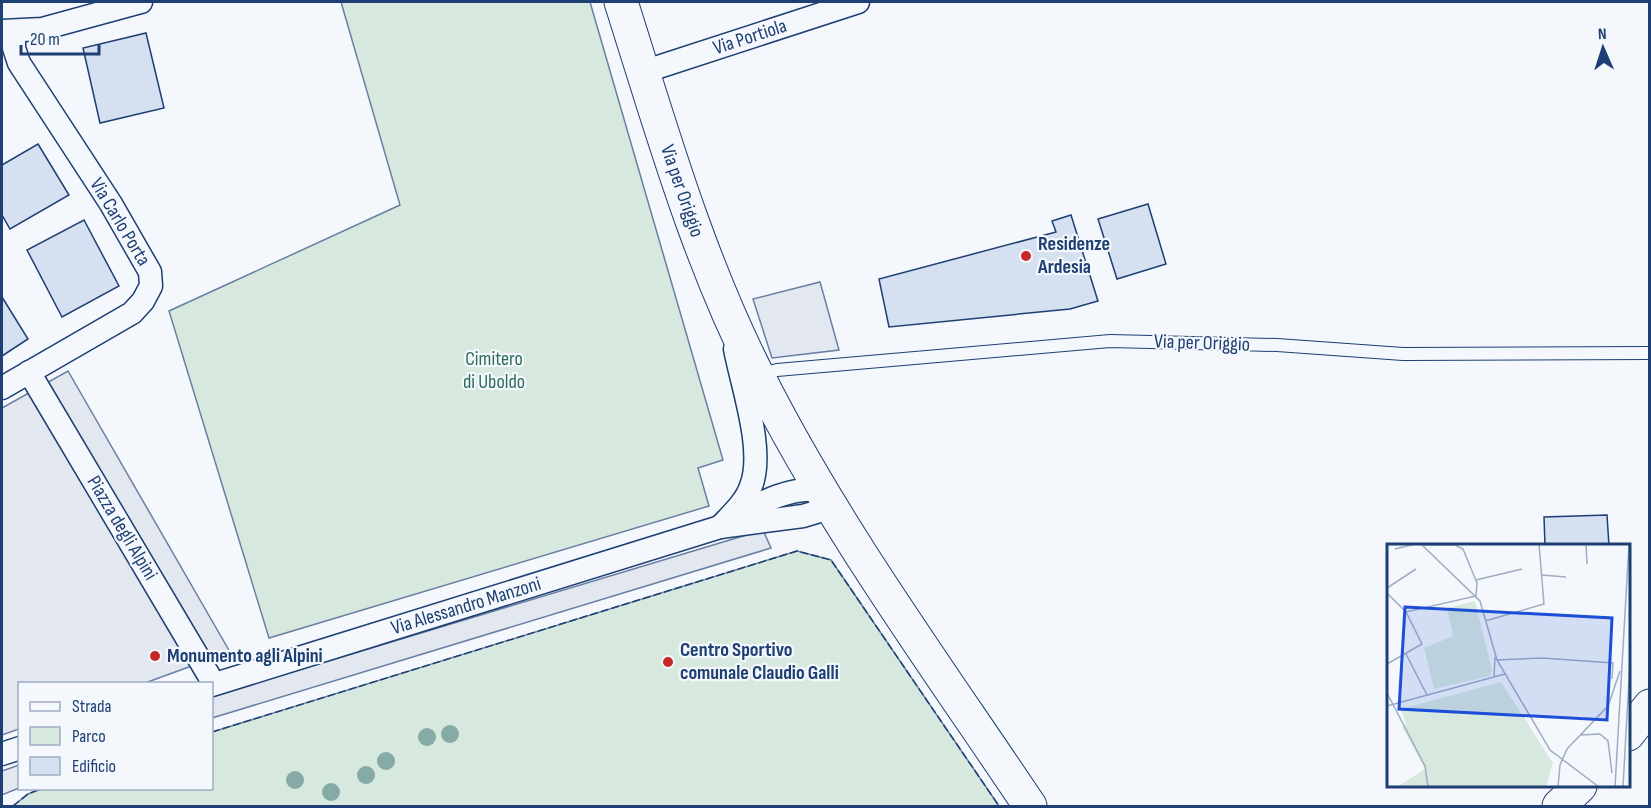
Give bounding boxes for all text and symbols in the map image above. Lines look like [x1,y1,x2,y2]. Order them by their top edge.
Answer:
street label: Via Portiola [710,14,790,60]
scale bar [21,18,99,56]
north arrow [1573,18,1633,78]
text: N [1598,25,1607,44]
text: 20 m [30,29,60,50]
street label: Via per Origgio [655,142,709,240]
street label: Via Carlo Porta [84,174,156,270]
place label: Residenze Ardesia [1037,232,1110,279]
marker: Residenze Ardesia [1019,249,1033,263]
street label: Via per Origgio [1154,329,1250,357]
park label: Cimitero di Uboldo [463,347,525,394]
street label: Piazza degli Alpini [81,472,163,584]
inset map [1387,544,1630,787]
street label: Via Alessandro Manzoni [388,572,544,640]
place label: Centro Sportivo comunale Claudio Galli [680,638,839,685]
place label: Monumento agli Alpini [167,644,323,668]
marker: Monumento agli Alpini [148,649,162,663]
marker: Centro Sportivo comunale Claudio Galli [661,655,675,669]
legend [18,682,213,790]
text: Strada [72,696,112,717]
text: Parco [72,726,106,747]
text: Edificio [72,756,116,777]

